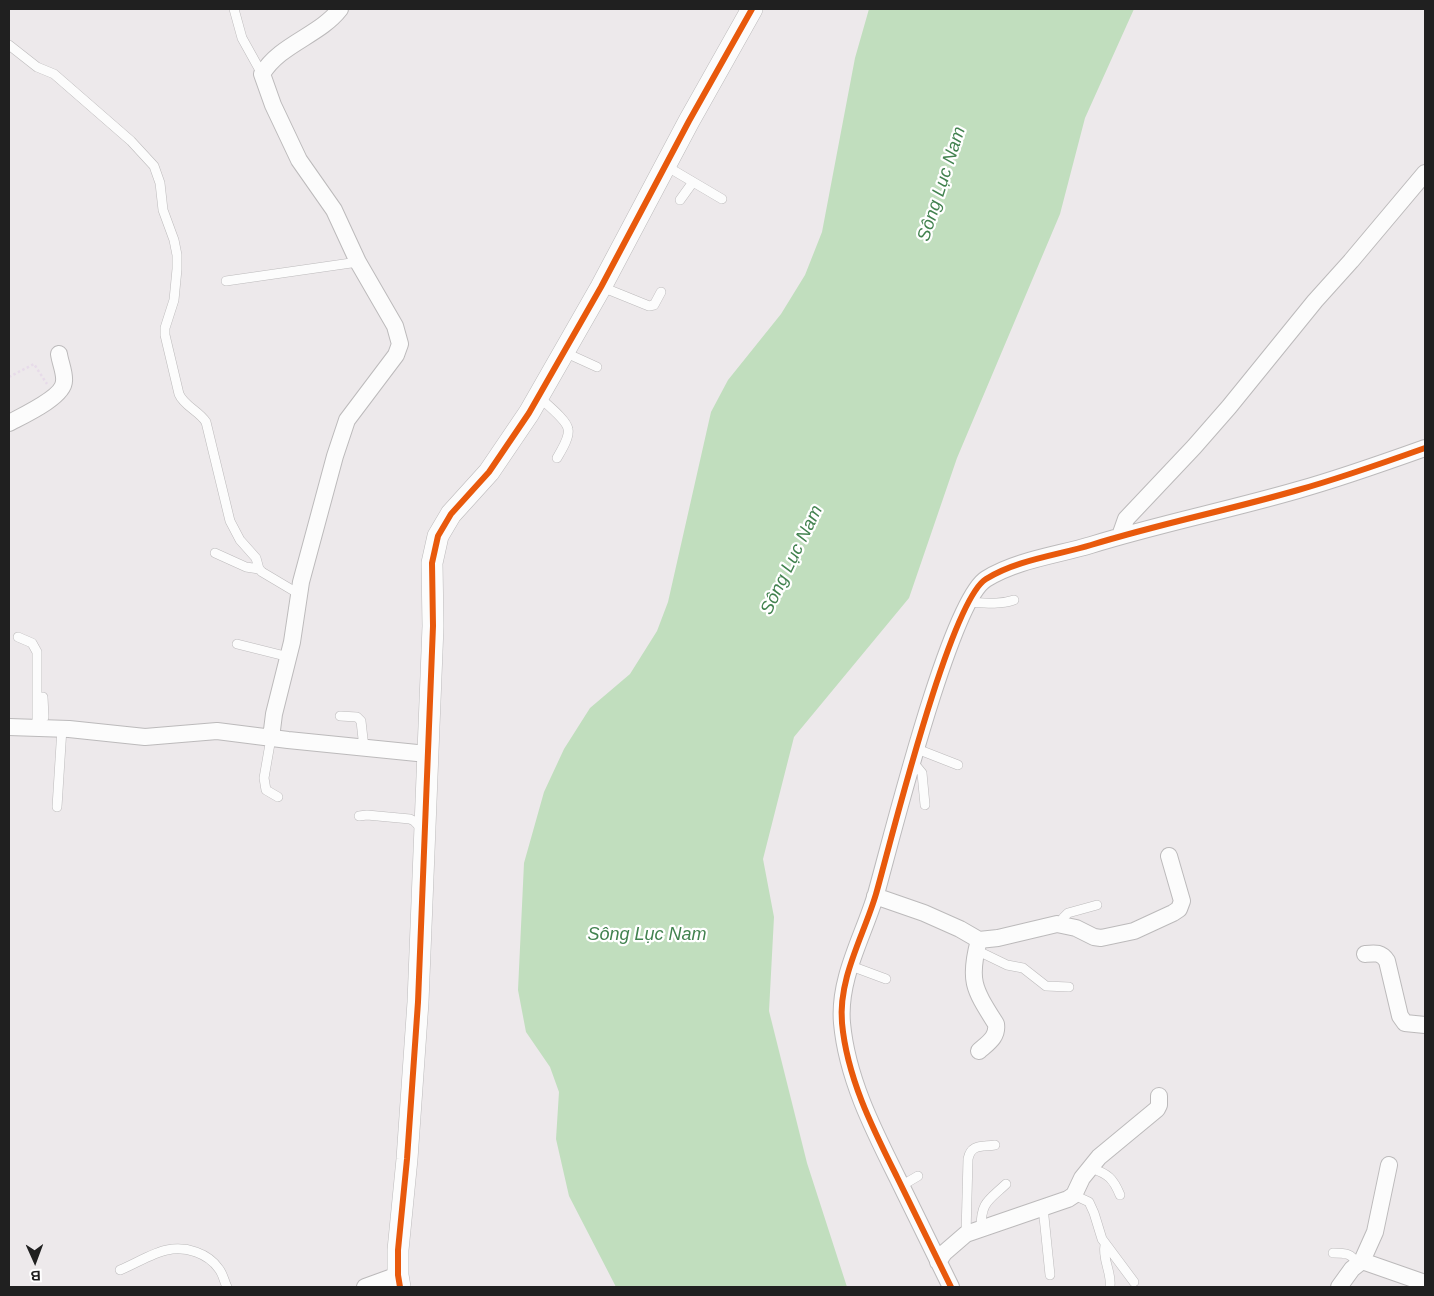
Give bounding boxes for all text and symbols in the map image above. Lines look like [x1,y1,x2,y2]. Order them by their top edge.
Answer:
water label: Sông Lục Nam [913,124,971,244]
water label: Sông Lục Nam [756,502,828,618]
water label: Sông Lục Nam [587,924,707,946]
north arrow [10,1236,60,1286]
text: B [30,1268,41,1284]

